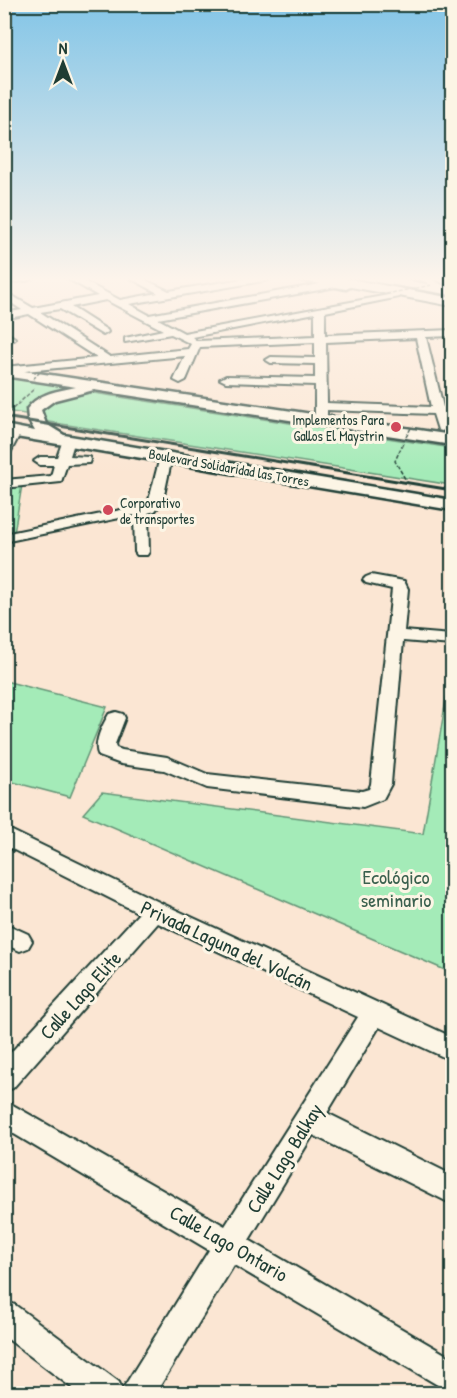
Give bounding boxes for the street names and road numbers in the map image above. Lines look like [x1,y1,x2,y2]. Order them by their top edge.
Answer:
street label: Boulevard Solidaridad las Torres [147,444,311,490]
street label: Privada Laguna del Volcán [137,893,317,997]
street label: Calle Lago Elite [33,945,127,1045]
street label: Calle Lago Balkay [240,1098,328,1218]
street label: Calle Lago Ontario [165,1198,293,1288]

